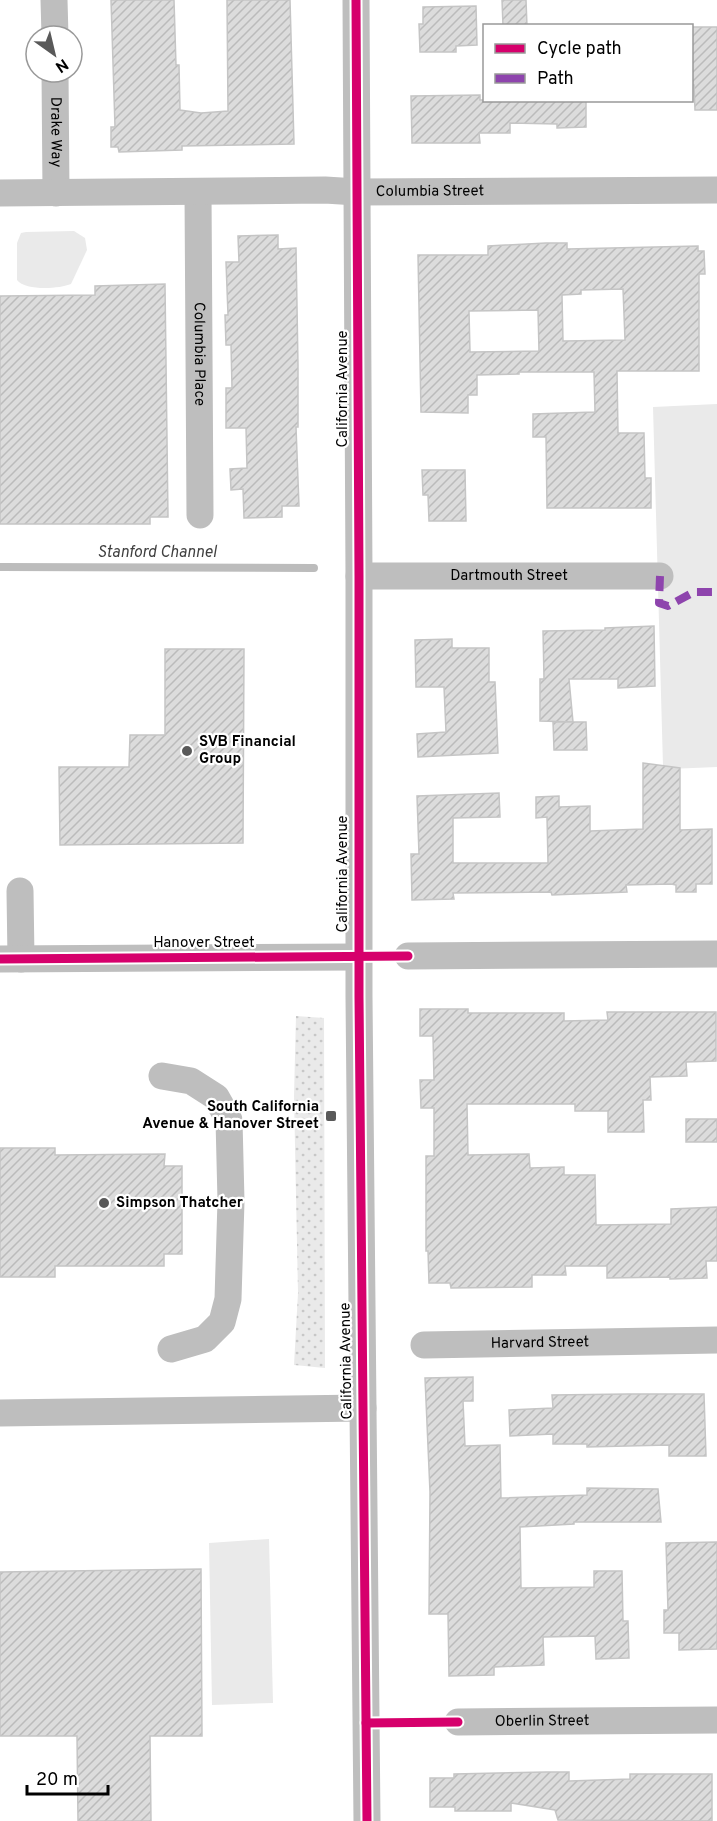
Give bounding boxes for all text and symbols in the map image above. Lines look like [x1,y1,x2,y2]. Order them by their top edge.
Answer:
north arrow [24,24,84,84]
legend [483,24,693,102]
text: Cycle path [537,38,622,61]
text: N [51,53,72,76]
text: Path [537,68,574,91]
street label: Drake Way [46,97,65,167]
street label: Columbia Street [376,182,484,201]
street label: Columbia Place [189,302,209,406]
street label: California Avenue [334,330,353,448]
water label: Stanford Channel [97,543,218,563]
street label: Dartmouth Street [450,567,568,586]
place label: SVB Financial Group [199,733,296,769]
marker: SVB Financial Group [180,744,194,758]
street label: California Avenue [334,815,353,933]
street label: Hanover Street [153,934,255,953]
place label: South California Avenue & Hanover Street [142,1098,319,1134]
marker: South California Avenue & Hanover Street [324,1109,338,1123]
place label: Simpson Thatcher [116,1194,244,1213]
marker: Simpson Thatcher [97,1196,111,1210]
street label: California Avenue [336,1302,358,1420]
street label: Harvard Street [491,1333,589,1353]
street label: Oberlin Street [495,1711,589,1731]
scale bar [27,1758,108,1796]
text: 20 m [36,1769,78,1792]

